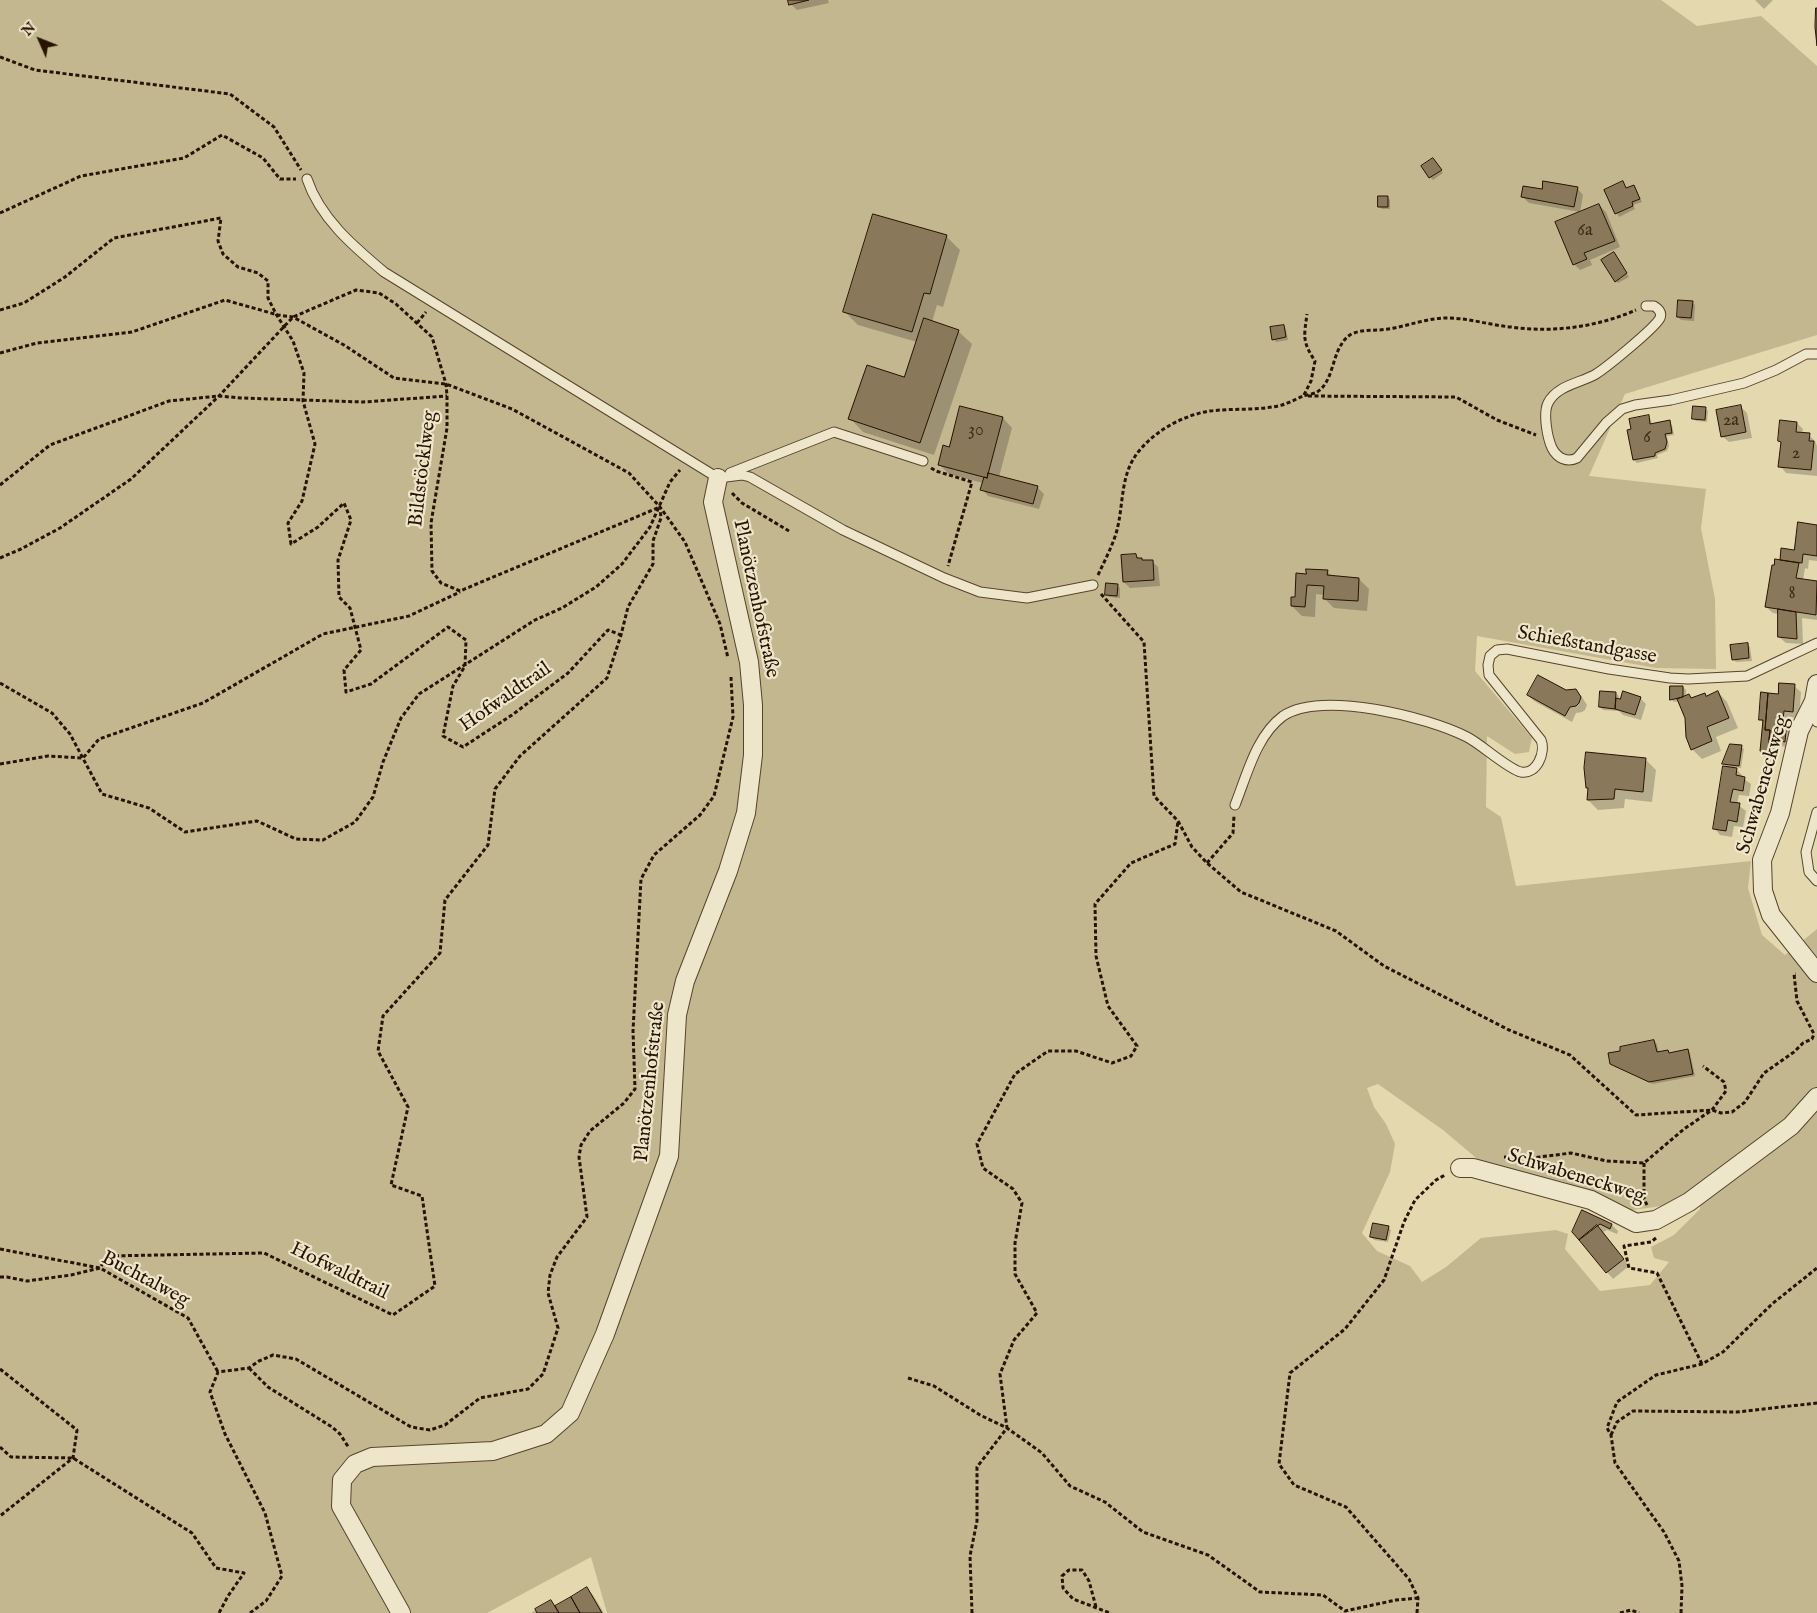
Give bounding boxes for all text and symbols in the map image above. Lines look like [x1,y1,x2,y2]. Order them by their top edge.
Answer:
north arrow [15,15,65,65]
text: N [19,19,40,40]
house number: 6a [1577,220,1593,242]
street label: Bildstöcklweg [405,410,443,528]
house number: 2a [1723,410,1739,432]
house number: 30 [968,420,984,442]
house number: 6 [1643,427,1651,449]
house number: 2 [1792,443,1800,465]
street label: Planötzenhofstraße [727,518,783,680]
house number: 8 [1788,583,1796,605]
street label: Schießstandgasse [1516,622,1658,670]
street label: Hofwaldtrail [456,658,556,738]
street label: Schwabeneckweg [1733,713,1795,857]
street label: Planötzenhofstraße [631,1001,671,1163]
street label: Schwabeneckweg [1504,1145,1648,1209]
street label: Hofwaldtrail [286,1238,392,1306]
street label: Buchtalweg [97,1247,193,1313]

